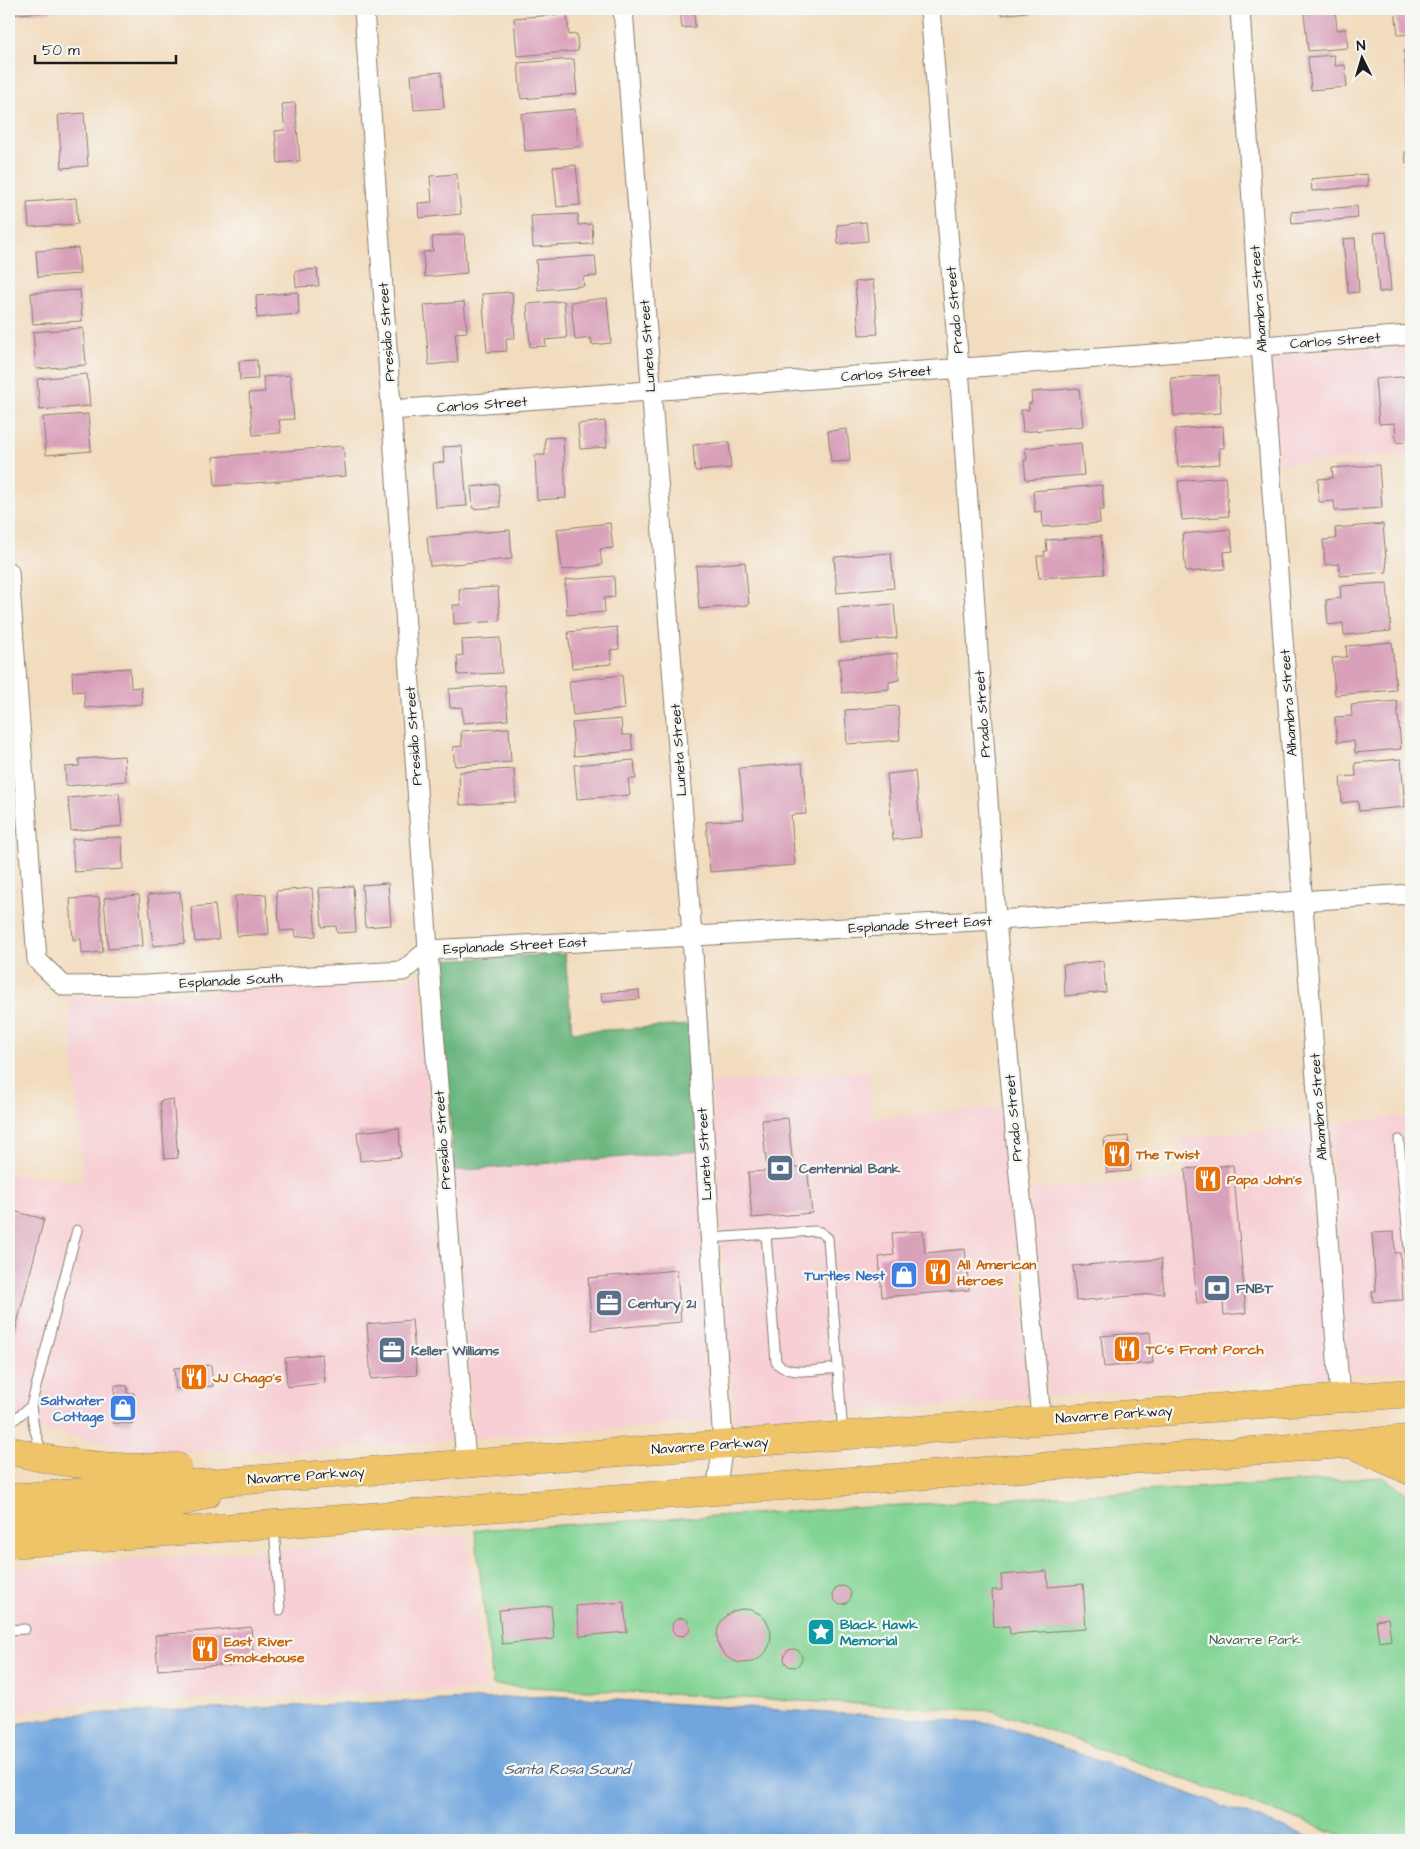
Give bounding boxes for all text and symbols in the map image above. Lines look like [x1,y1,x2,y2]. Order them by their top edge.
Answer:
scale bar [35,32,176,64]
north arrow [1338,32,1388,82]
text: N [1356,36,1366,56]
text: 50 m [42,40,80,61]
street label: Alhambra Street [1245,244,1273,353]
street label: Prado Street [941,265,969,354]
street label: Presidio Street [374,281,400,382]
street label: Luneta Street [635,299,661,393]
street label: Carlos Street [1289,328,1381,354]
street label: Carlos Street [840,361,932,387]
street label: Carlos Street [436,392,528,418]
street label: Alhambra Street [1275,648,1303,757]
street label: Prado Street [970,669,996,758]
street label: Presidio Street [401,685,427,786]
street label: Luneta Street [666,703,692,797]
street label: Esplanade Street East [848,911,993,939]
street label: Esplanade Street East [443,932,588,960]
street label: Esplanade South [179,968,283,994]
street label: Alhambra Street [1305,1052,1333,1161]
street label: Prado Street [1000,1073,1028,1162]
street label: Presidio Street [430,1089,456,1190]
street label: Luneta Street [693,1107,717,1201]
restaurant icon: The Twist [1102,1139,1132,1169]
place label: The Twist [1135,1145,1200,1165]
bank icon: Centennial Bank [765,1153,795,1183]
place label: Centennial Bank [799,1159,901,1179]
restaurant icon: Papa John's [1193,1164,1223,1194]
place label: Papa John's [1227,1170,1302,1190]
place label: All American Heroes [957,1255,1036,1291]
restaurant icon: All American Heroes [923,1257,953,1287]
shop icon: Turtles Nest [889,1260,919,1290]
place label: Turtles Nest [803,1266,885,1286]
bank icon: FNBT [1202,1273,1232,1303]
place label: FNBT [1236,1279,1273,1299]
office icon: Century 21 [594,1288,624,1318]
place label: Century 21 [628,1294,696,1314]
restaurant icon: TC's Front Porch [1112,1334,1142,1364]
office icon: Keller Williams [377,1335,407,1365]
place label: TC's Front Porch [1145,1340,1264,1360]
place label: Keller Williams [411,1341,499,1361]
restaurant icon: JJ Chago's [179,1362,209,1392]
place label: JJ Chago's [212,1368,282,1389]
place label: Saltwater Cottage [40,1391,104,1428]
shop icon: Saltwater Cottage [108,1393,138,1423]
street label: Navarre Parkway [1055,1401,1174,1429]
street label: Navarre Parkway [651,1432,770,1460]
street label: Navarre Parkway [247,1462,366,1490]
place label: Black Hawk Memorial [840,1615,918,1651]
place icon: Black Hawk Memorial [806,1617,836,1647]
park label: Navarre Park [1209,1630,1301,1650]
place label: East River Smokehouse [223,1632,305,1668]
restaurant icon: East River Smokehouse [190,1634,220,1664]
water label: Santa Rosa Sound [504,1759,633,1780]

